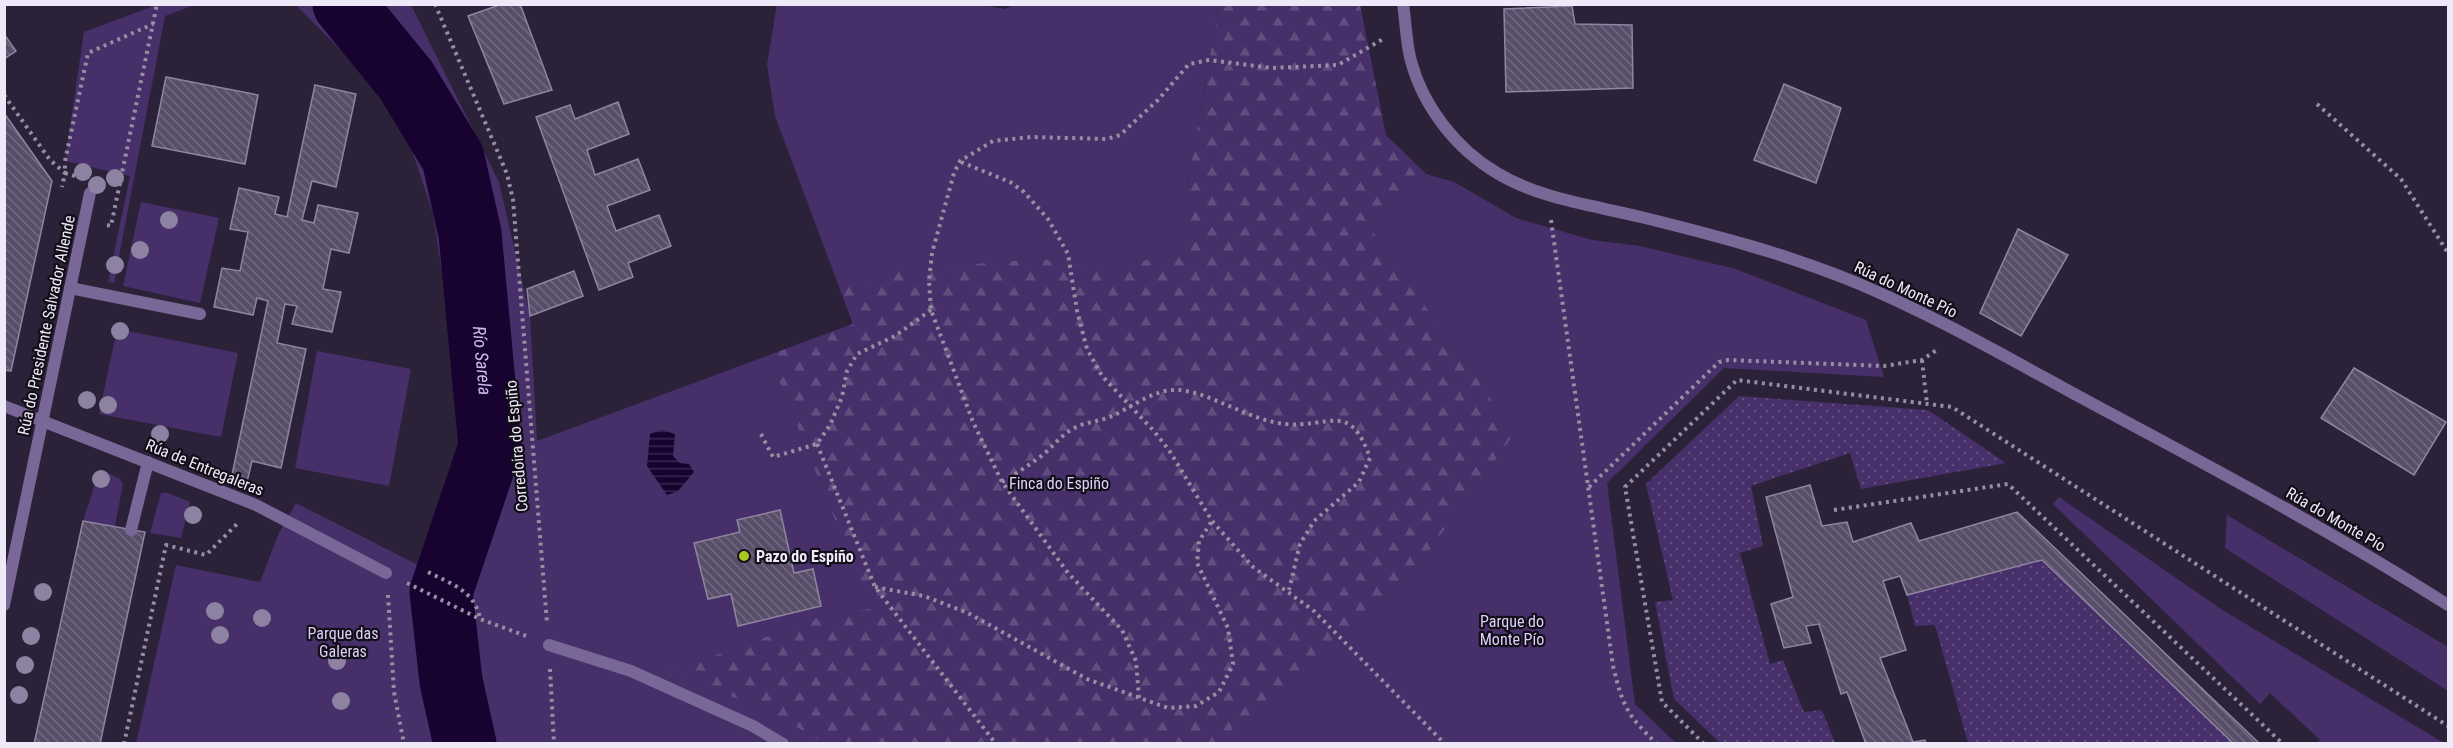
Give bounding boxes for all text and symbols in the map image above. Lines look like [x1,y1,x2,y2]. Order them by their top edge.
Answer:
street label: Rúa do Presidente Salvador Allende [14,213,79,437]
street label: Rúa do Monte Pío [1851,257,1960,322]
water label: Río Sarela [469,325,496,396]
street label: Corredoira do Espiño [501,379,532,513]
street label: Rúa de Entregaleras [143,435,267,500]
park label: Finca do Espiño [1009,474,1109,493]
street label: Rúa do Monte Pío [2283,483,2389,556]
place label: Pazo do Espiño [756,547,854,566]
marker: Pazo do Espiño [737,549,751,563]
park label: Parque do Monte Pío [1480,612,1544,649]
park label: Parque das Galeras [308,624,378,661]

